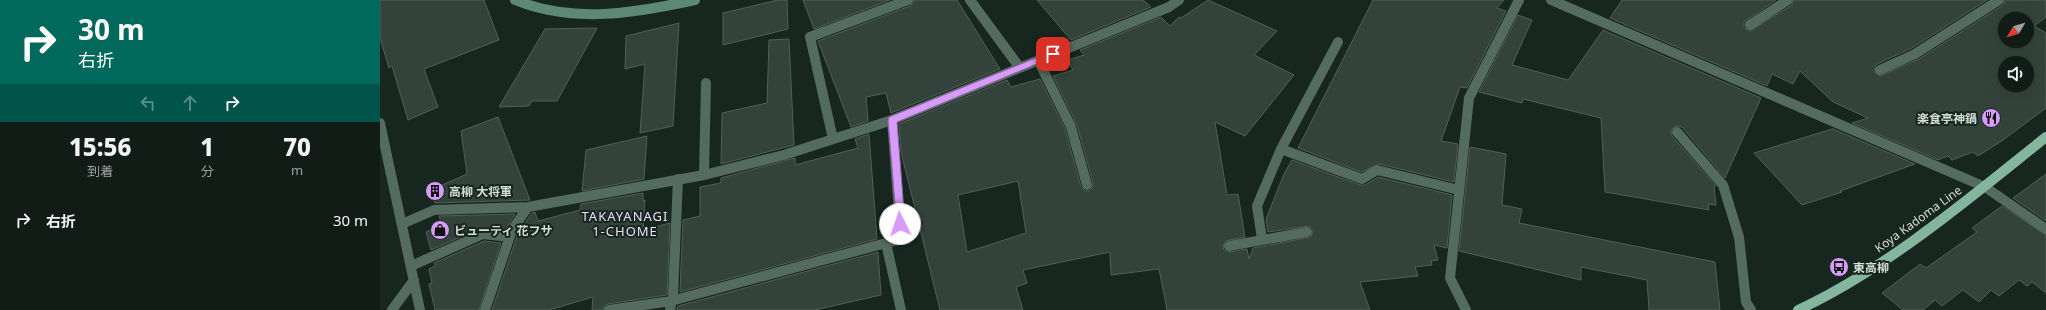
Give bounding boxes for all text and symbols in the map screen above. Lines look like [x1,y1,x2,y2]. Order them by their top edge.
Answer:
text: 30 m [78,10,145,48]
north arrow [1998,12,2034,48]
map controls [1998,12,2034,92]
icon: right [12,16,64,68]
pin [1036,37,1070,71]
icon: arrive [1042,43,1064,65]
text: 右折 [78,48,114,72]
button: sound [1998,56,2034,92]
icon: left [137,92,159,114]
icon: ahead [179,92,201,114]
icon: right [221,92,243,114]
restaurant icon: 楽食亭神鍋 [1980,107,2002,129]
place label: 楽食亭神鍋 [1917,110,1977,127]
text: 15:56 [69,130,131,163]
text: 1 [200,130,214,163]
text: 70 [283,130,311,163]
text: m [291,161,303,179]
text: 到着 [87,162,113,180]
text: 分 [201,162,214,180]
building icon: 高柳 大将軍 [424,180,446,202]
street label: Koya Kadoma Line [1871,181,1965,256]
place label: 高柳 大将軍 [449,183,512,200]
position arrow [879,203,921,245]
district label: TAKAYANAGI 1-CHOME [582,207,668,240]
icon: right [12,209,34,231]
text: 30 m [333,210,368,230]
text: 右折 [46,211,76,231]
shop icon: ビューティ 花フサ [429,219,451,241]
place label: ビューティ 花フサ [454,222,552,239]
bus stop icon: 東高柳 [1828,256,1850,278]
place label: 東高柳 [1853,259,1889,276]

